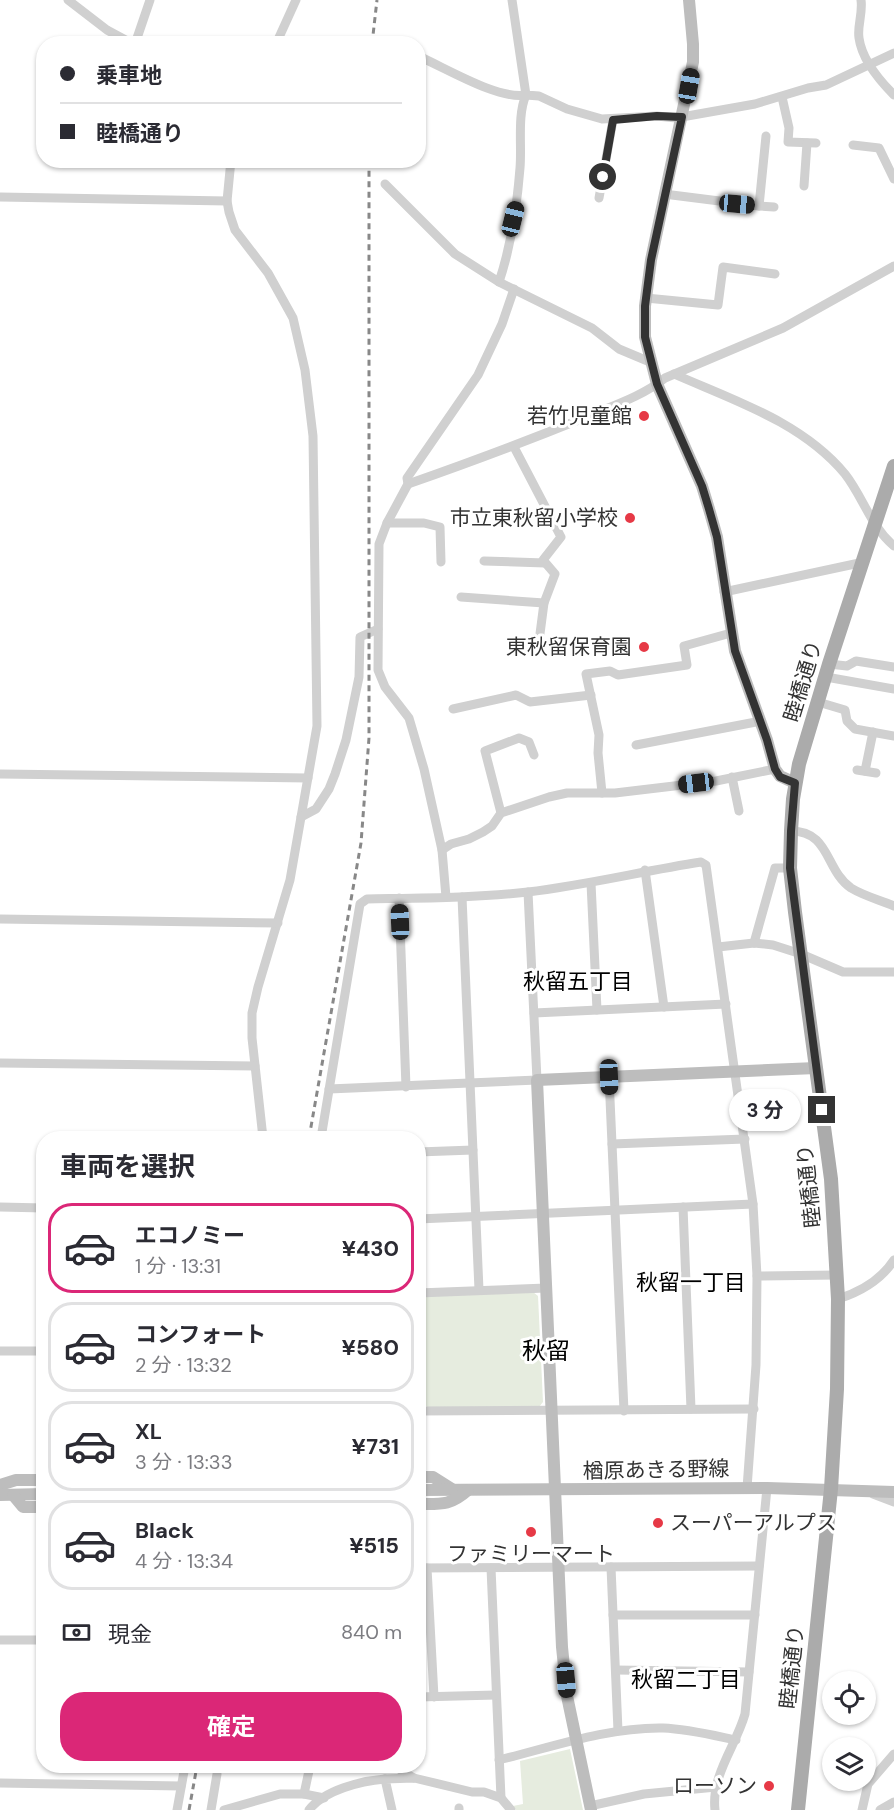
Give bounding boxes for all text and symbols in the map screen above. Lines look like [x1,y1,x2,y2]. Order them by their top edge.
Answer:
text: 乗車地 [96,61,162,90]
car [677,67,701,105]
text: 睦橋通り [96,119,184,148]
route start [589,163,616,190]
car [718,193,756,215]
car [500,199,526,239]
place label: 若竹児童館 [527,402,632,430]
marker: 若竹児童館 [637,409,651,423]
place label: 市立東秋留小学校 [450,504,618,532]
marker: 市立東秋留小学校 [623,511,637,525]
place label: 東秋留保育園 [506,633,632,661]
street label: 睦橋通り [777,637,829,725]
marker: 東秋留保育園 [637,640,651,654]
car [677,772,715,794]
car [390,904,410,940]
district label: 秋留五丁目 [523,967,633,996]
car [599,1059,619,1095]
callout: 3 分 [729,1089,801,1131]
route end [808,1096,835,1123]
text: 3 分 [747,1097,783,1123]
street label: 睦橋通り [791,1143,827,1229]
text: 車両を選択 [60,1149,195,1184]
icon: car [63,1221,117,1275]
text: エコノミー [135,1221,245,1250]
text: ¥430 [342,1234,399,1263]
text: 1 分 · 13:31 [135,1253,221,1279]
district label: 秋留一丁目 [636,1268,746,1297]
icon: car [63,1320,117,1374]
text: コンフォート [135,1320,266,1349]
text: ¥580 [342,1333,399,1362]
district label: 秋留 [522,1335,570,1366]
text: 2 分 · 13:32 [135,1352,232,1378]
text: XL [135,1417,162,1446]
icon: car [63,1419,117,1473]
text: ¥731 [351,1432,399,1461]
text: 3 分 · 13:33 [135,1449,232,1475]
street label: 楢原あきる野線 [582,1455,730,1485]
place label: スーパーアルプス [670,1509,837,1537]
text: Black [135,1516,194,1545]
marker: スーパーアルプス [651,1516,665,1530]
icon: car [63,1518,117,1572]
marker: ファミリーマート [524,1525,538,1539]
text: ¥515 [349,1531,399,1560]
place label: ファミリーマート [447,1540,615,1568]
text: 4 分 · 13:34 [135,1548,233,1574]
icon: cash [60,1616,93,1649]
text: 840 m [341,1619,402,1645]
text: 現金 [108,1620,152,1649]
street label: 睦橋通り [774,1624,810,1710]
car [555,1661,577,1699]
district label: 秋留二丁目 [631,1665,741,1694]
map controls [822,1671,876,1791]
button: locate [822,1671,876,1725]
button: 確定 [60,1692,402,1761]
button: layers [822,1737,876,1791]
place label: ローソン [673,1772,757,1800]
marker: ローソン [762,1779,776,1793]

